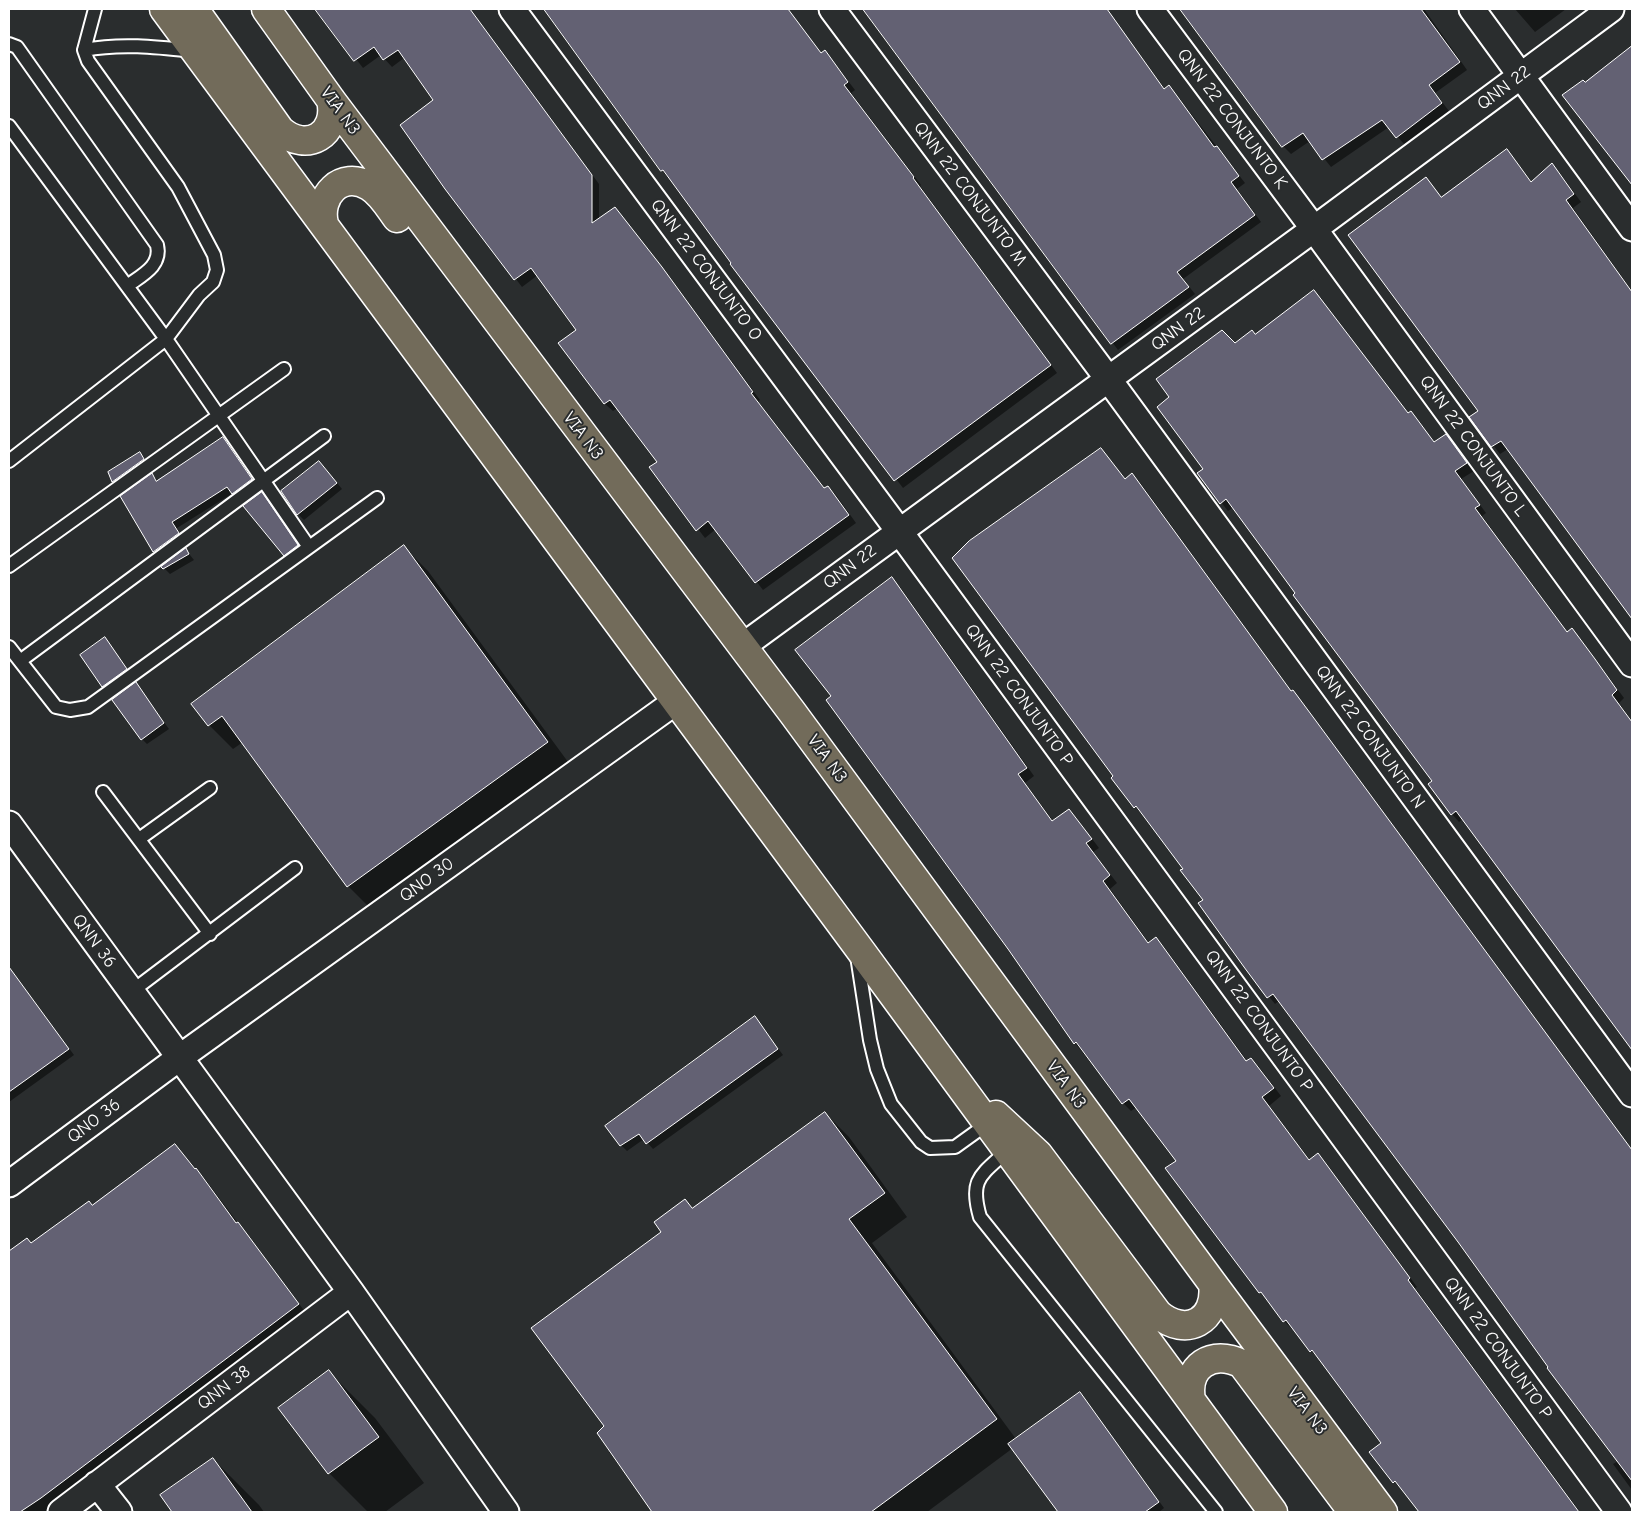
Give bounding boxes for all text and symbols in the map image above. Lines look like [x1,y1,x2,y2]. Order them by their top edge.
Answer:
street label: QNN 22 CONJUNTO K [1172,45,1292,193]
street label: QNN 22 [1473,61,1535,115]
street label: VIA N3 [315,83,365,139]
street label: QNN 22 CONJUNTO M [909,118,1031,270]
street label: QNN 22 CONJUNTO O [646,195,766,345]
street label: QNN 22 [1147,302,1209,356]
street label: QNN 22 CONJUNTO L [1415,371,1531,521]
street label: VIA N3 [558,408,608,464]
street label: QNN 22 [819,540,881,594]
street label: QNN 22 CONJUNTO P [960,620,1078,770]
street label: QNN 22 CONJUNTO N [1311,661,1429,813]
street label: VIA N3 [802,731,852,787]
street label: QNO 30 [395,853,459,907]
street label: QNN 36 [67,910,121,972]
street label: QNN 22 CONJUNTO P [1200,946,1318,1096]
street label: VIA N3 [1041,1057,1091,1113]
street label: QNO 36 [63,1094,125,1148]
street label: QNN 22 CONJUNTO P [1439,1273,1557,1423]
street label: QNN 38 [193,1361,255,1415]
street label: VIA N3 [1282,1383,1332,1439]

